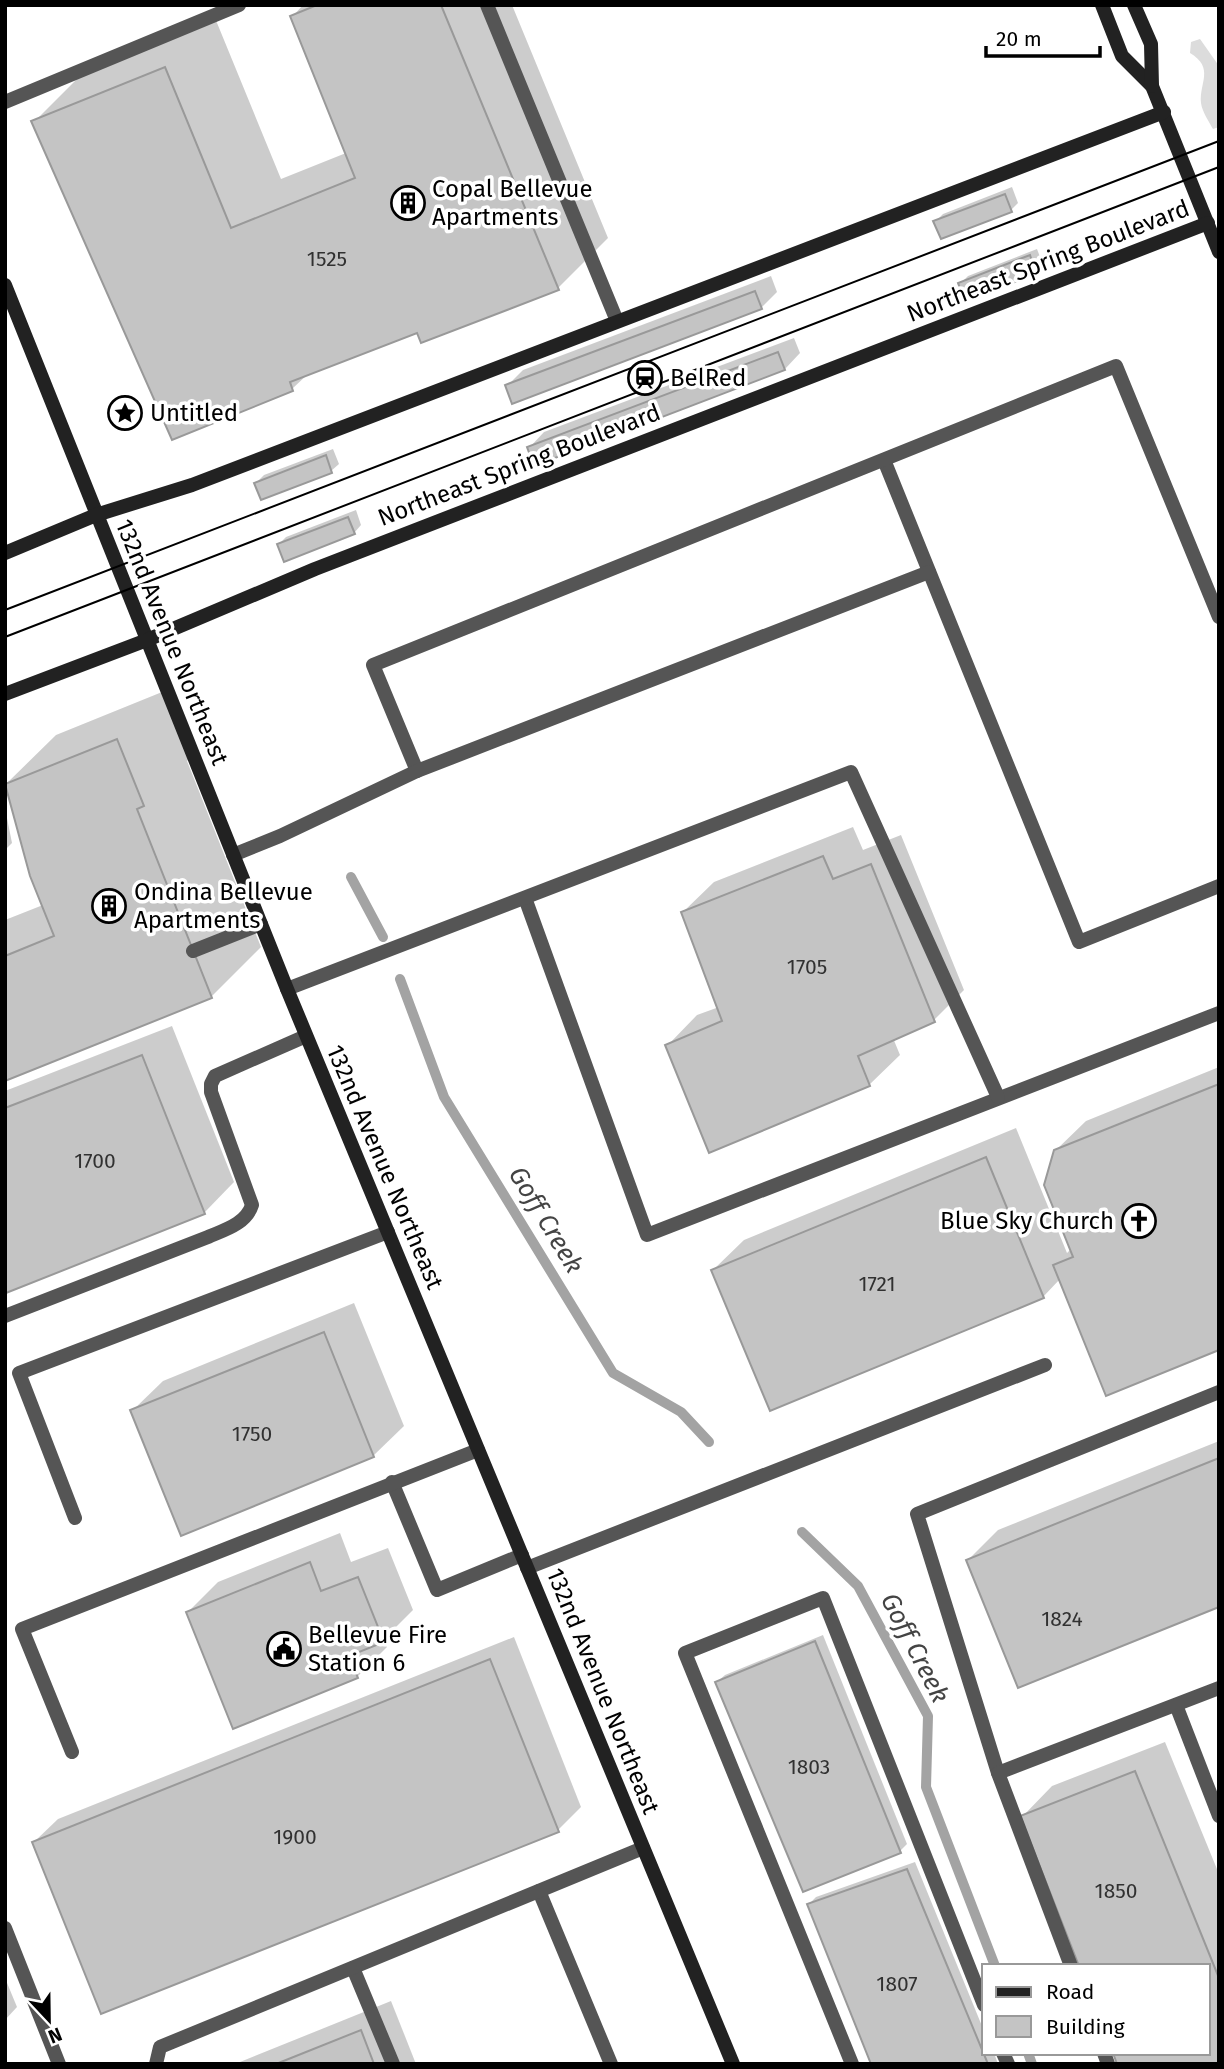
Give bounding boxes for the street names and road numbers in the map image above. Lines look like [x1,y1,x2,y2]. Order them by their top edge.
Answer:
street label: Northeast Spring Boulevard [903,194,1193,328]
street label: Northeast Spring Boulevard [374,398,664,532]
street label: 132nd Avenue Northeast [110,515,234,769]
street label: 132nd Avenue Northeast [321,1041,449,1294]
street label: 132nd Avenue Northeast [541,1564,665,1818]

